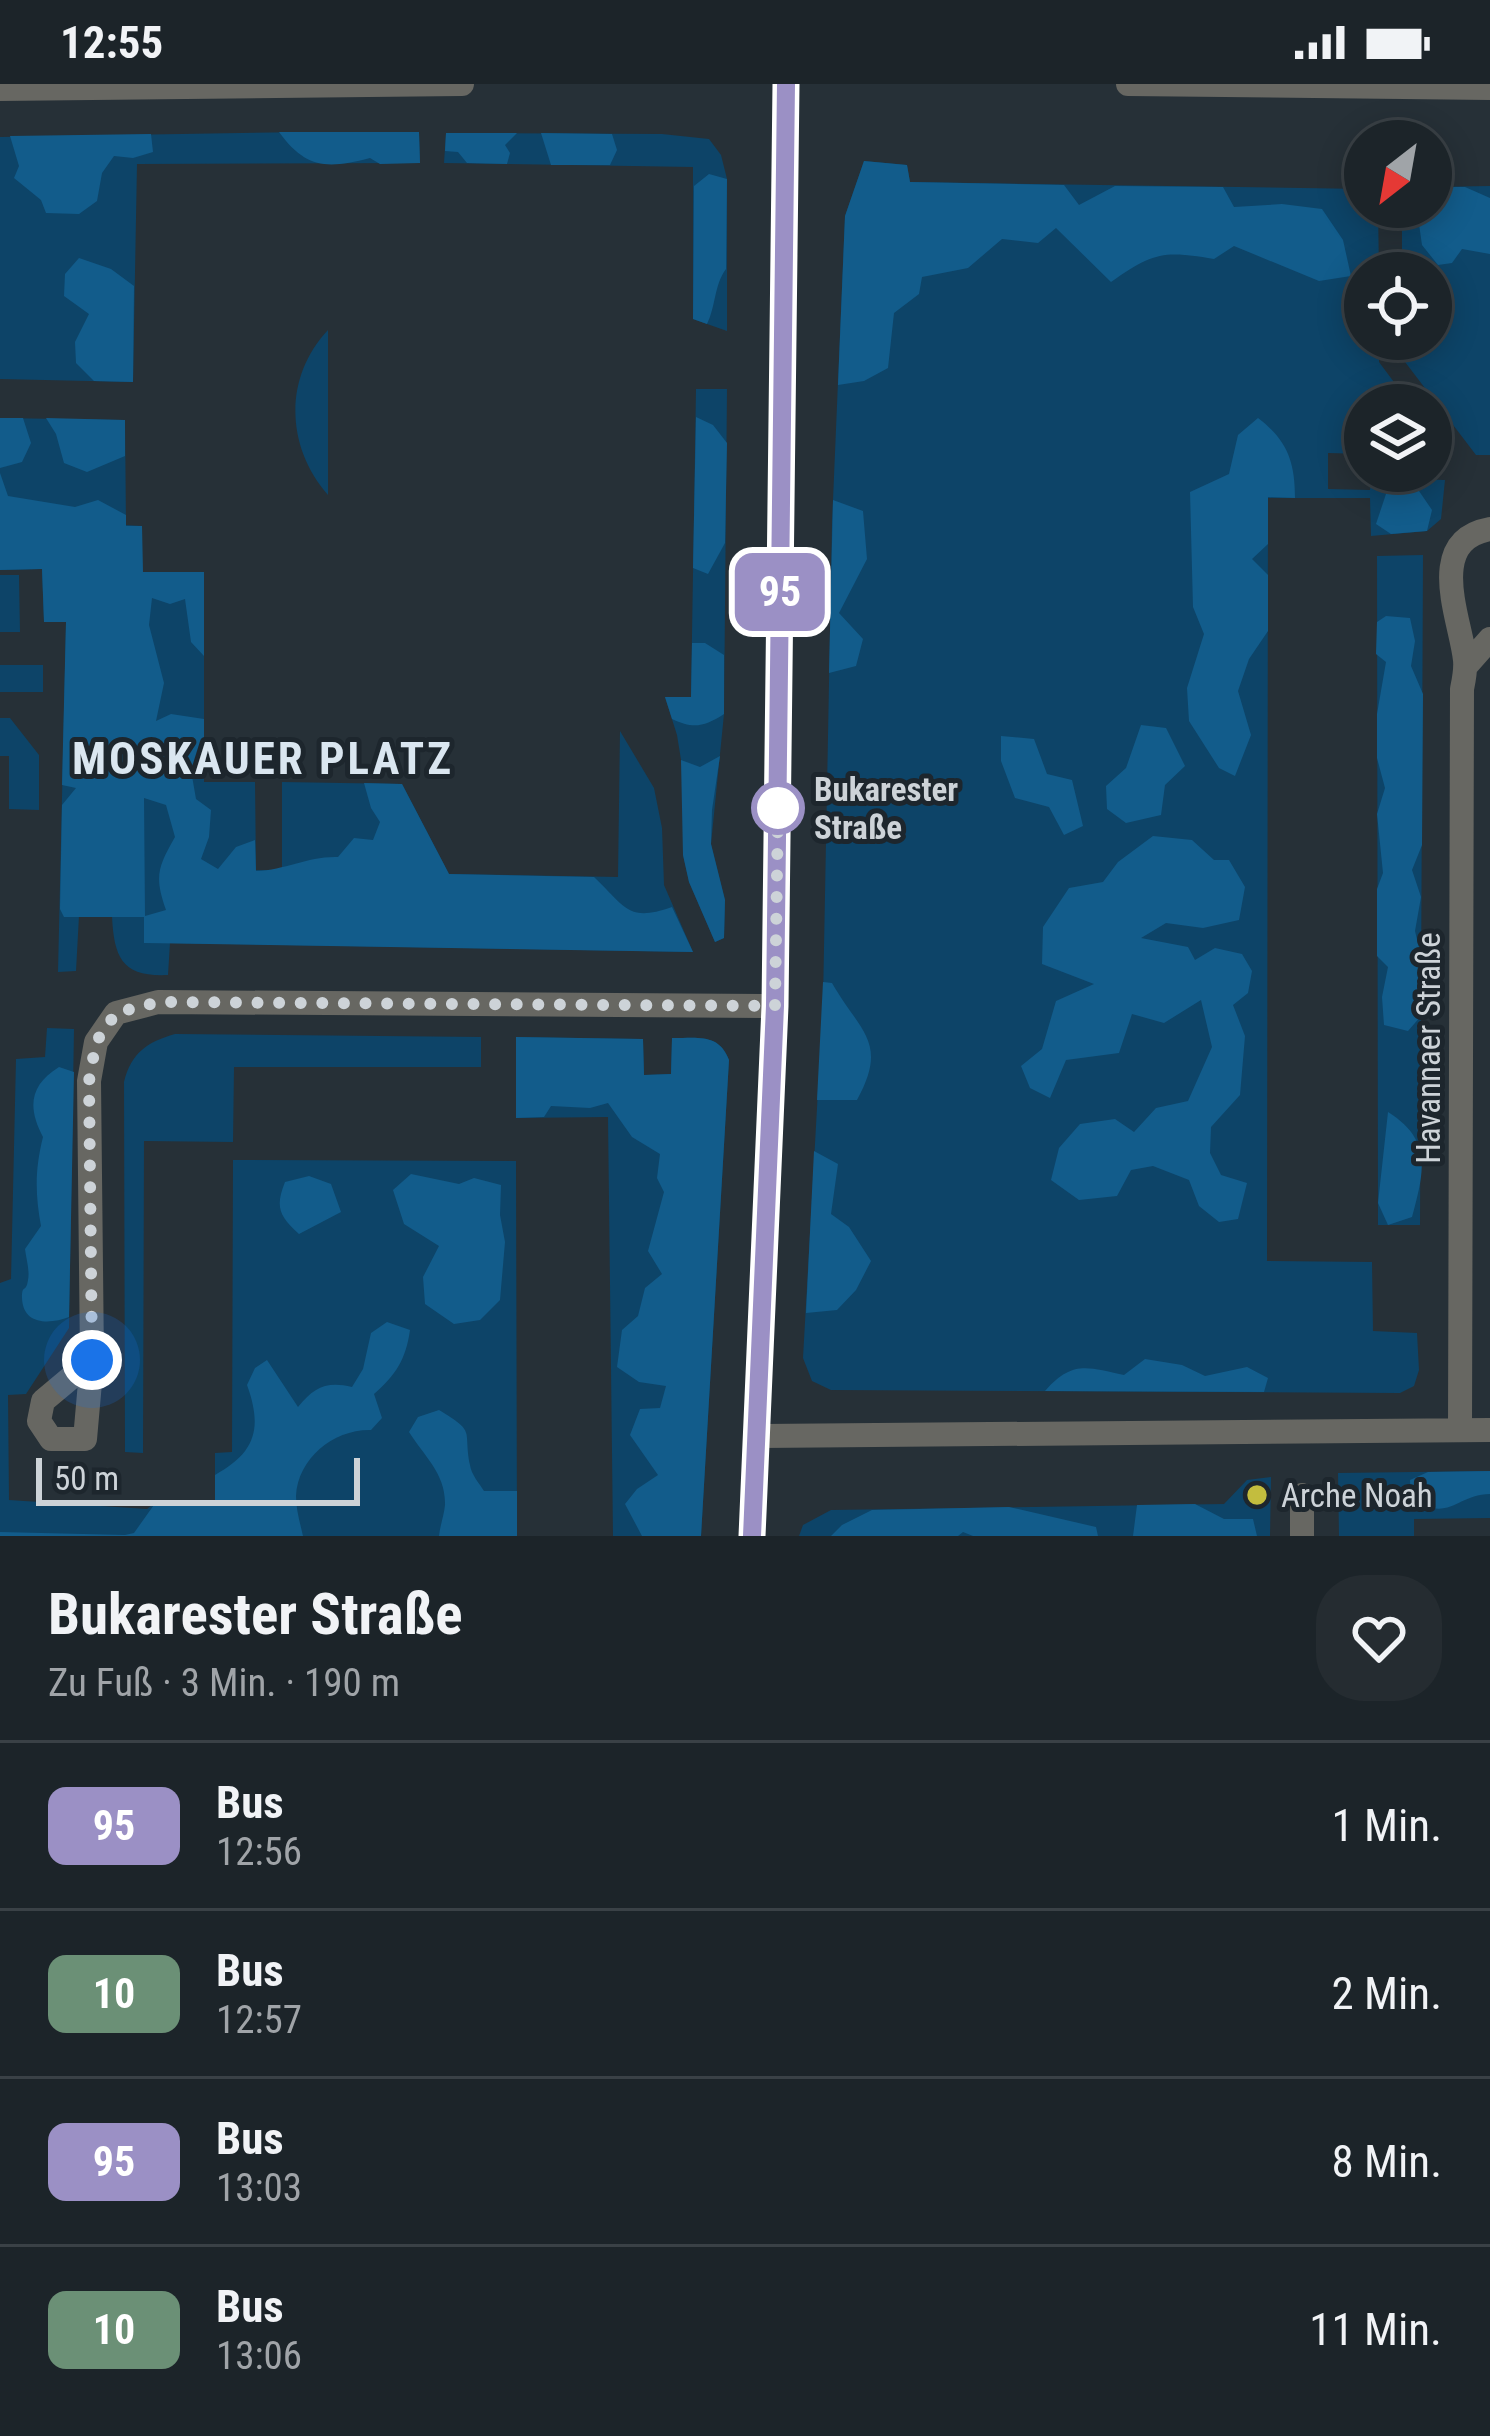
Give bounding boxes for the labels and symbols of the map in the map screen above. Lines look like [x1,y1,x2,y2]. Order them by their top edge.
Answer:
north arrow [1344,120,1452,228]
line badge: 95 [726,553,834,631]
district label: MOSKAUER PLATZ [72,732,454,785]
place label: Bukarester Straße [814,770,958,847]
marker: Bukarester Straße [753,783,803,833]
street label: Havannaer Straße [1409,932,1448,1164]
your location [62,1330,122,1390]
scale bar [36,1452,360,1505]
place label: Arche Noah [1281,1476,1433,1515]
marker: Arche Noah [1244,1482,1270,1508]

